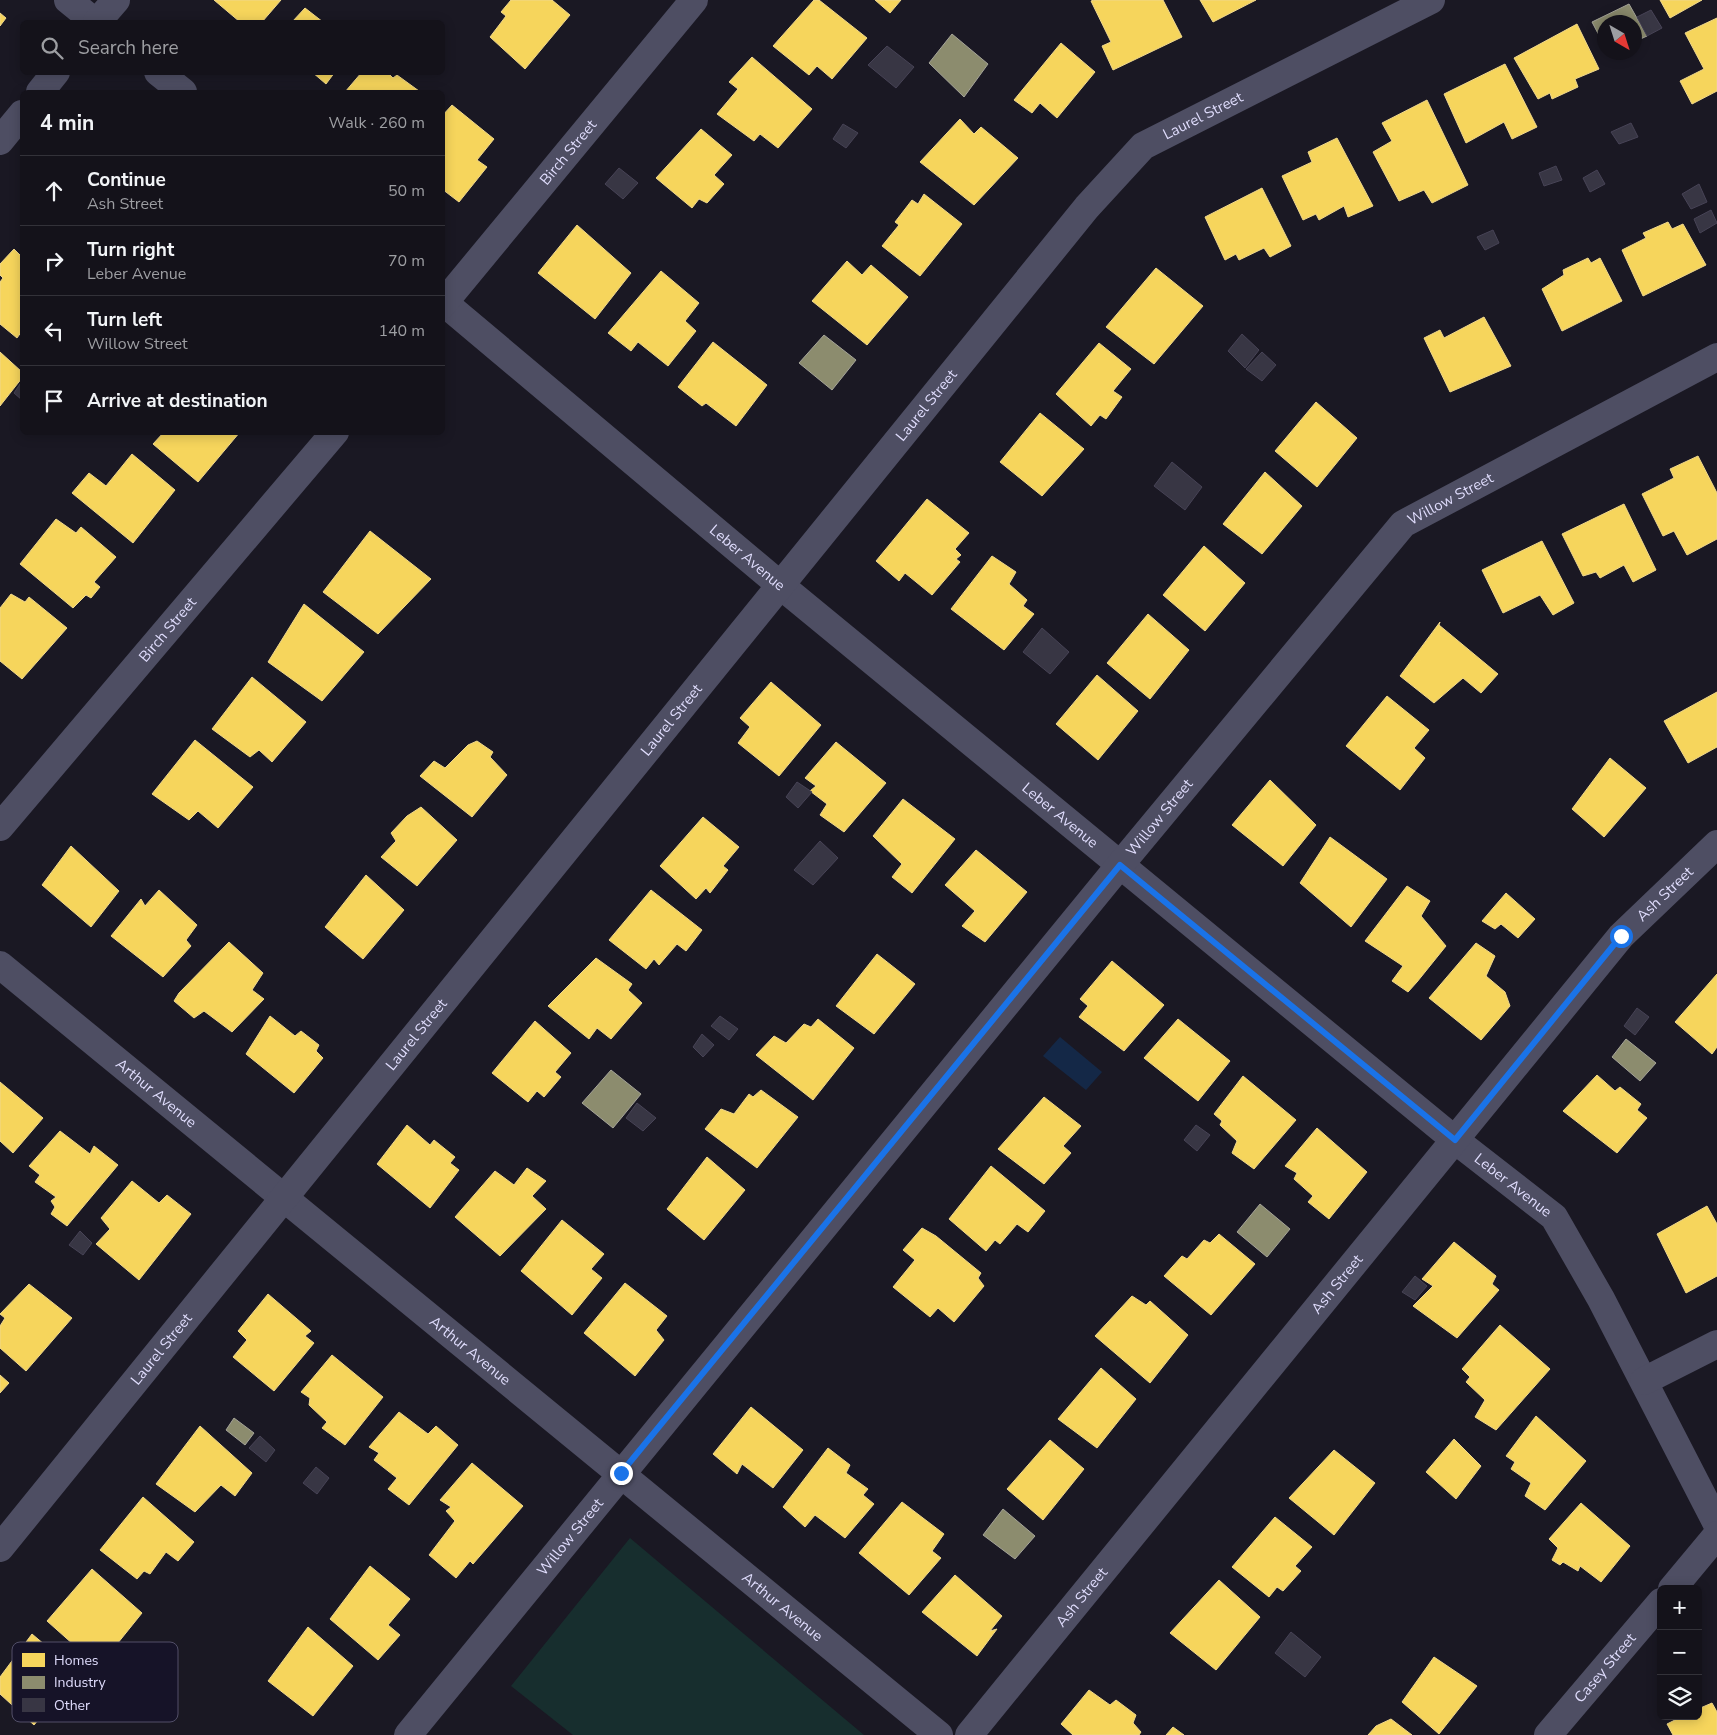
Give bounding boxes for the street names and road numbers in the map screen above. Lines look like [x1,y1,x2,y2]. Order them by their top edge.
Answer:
street label: Laurel Street [1159,87,1247,144]
street label: Birch Street [535,115,602,189]
street label: Laurel Street [891,365,962,445]
street label: Willow Street [1404,467,1497,530]
street label: Leber Avenue [705,520,790,595]
street label: Birch Street [134,592,201,666]
street label: Laurel Street [636,679,707,760]
street label: Willow Street [1122,774,1198,860]
street label: Leber Avenue [1018,778,1102,853]
street label: Ash Street [1632,862,1698,926]
street label: Laurel Street [381,994,452,1075]
street label: Arthur Avenue [111,1054,201,1132]
street label: Leber Avenue [1470,1149,1556,1222]
street label: Ash Street [1307,1250,1368,1318]
street label: Laurel Street [126,1308,197,1389]
street label: Arthur Avenue [425,1311,515,1390]
street label: Willow Street [532,1493,608,1580]
street label: Ash Street [1051,1563,1112,1631]
street label: Arthur Avenue [738,1567,827,1646]
street label: Casey Street [1570,1628,1641,1707]

